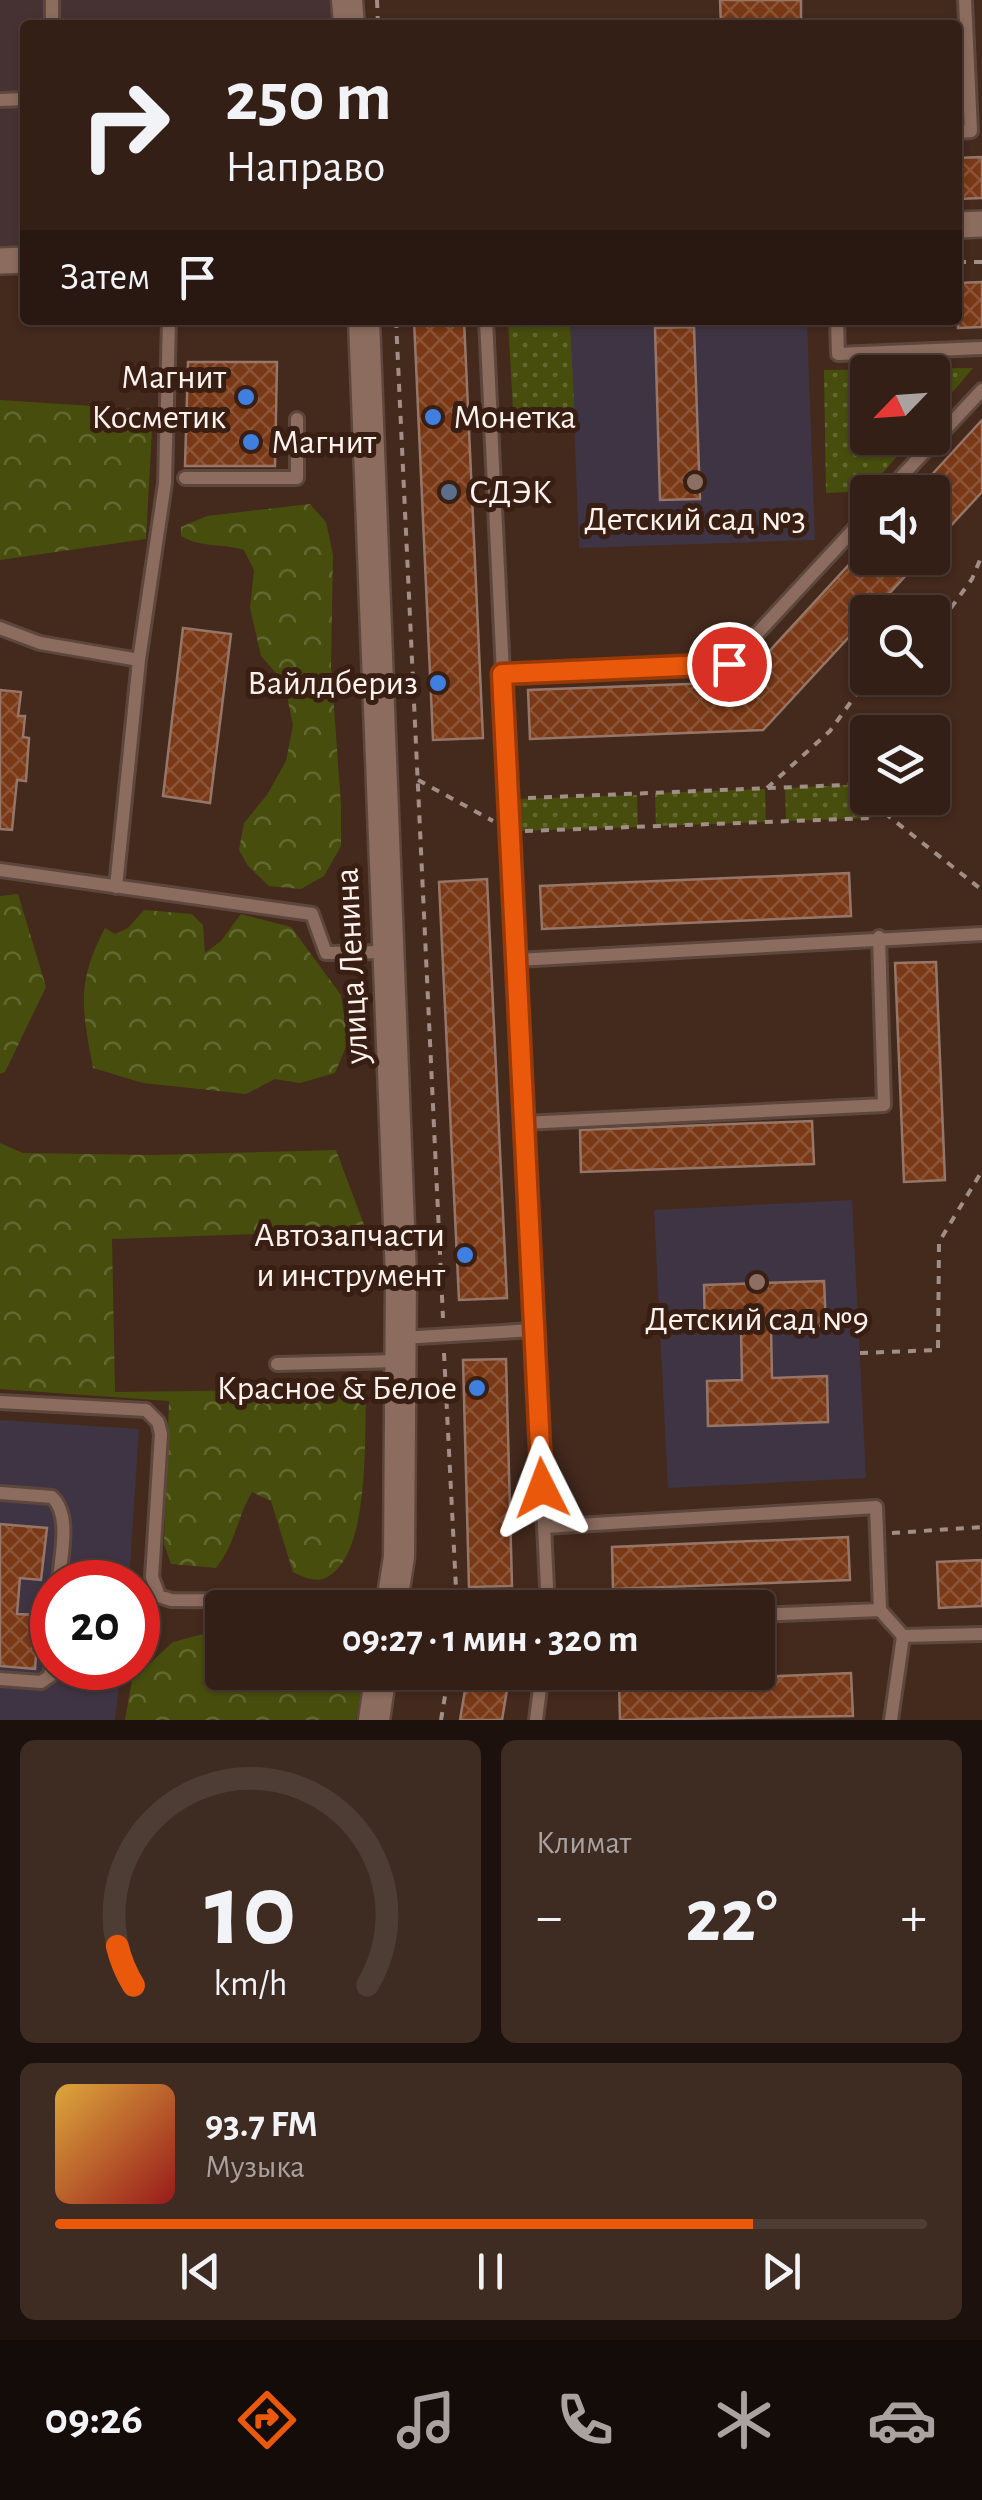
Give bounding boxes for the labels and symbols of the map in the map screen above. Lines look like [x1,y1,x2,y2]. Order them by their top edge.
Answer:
north arrow [850,355,950,455]
place label: Магнит Косметик [91,360,226,435]
marker: Магнит Косметик [235,386,257,408]
place label: Монетка [453,400,576,435]
marker: Монетка [422,406,444,428]
place label: Магнит [271,425,377,460]
marker: Магнит [240,431,262,453]
marker: Детский сад №3 [684,471,706,493]
place label: СДЭК [469,475,552,510]
marker: СДЭК [438,481,460,503]
place label: Детский сад №3 [584,502,806,537]
pin [687,622,772,707]
place label: Вайлдбериз [247,666,418,701]
marker: Вайлдбериз [427,672,449,694]
street label: улица Ленина [329,867,375,1066]
place label: Автозапчасти и инструмент [254,1218,445,1293]
marker: Автозапчасти и инструмент [454,1244,476,1266]
marker: Детский сад №9 [746,1271,768,1293]
place label: Детский сад №9 [645,1302,869,1337]
place label: Красное & Белое [217,1371,457,1406]
marker: Красное & Белое [466,1377,488,1399]
position arrow [490,1436,594,1540]
speed limit sign: 20 [30,1560,160,1690]

